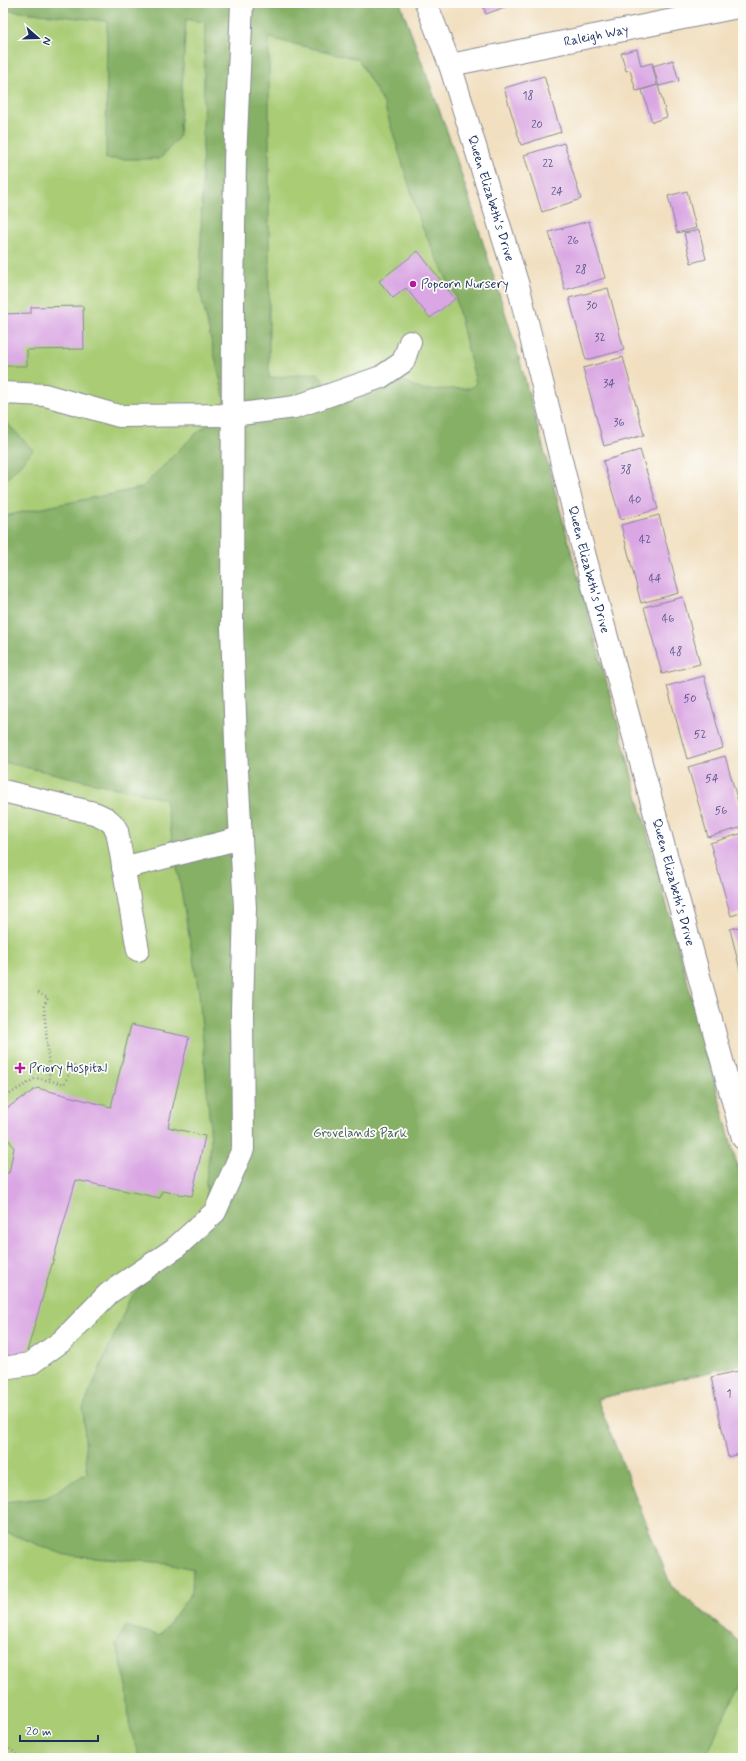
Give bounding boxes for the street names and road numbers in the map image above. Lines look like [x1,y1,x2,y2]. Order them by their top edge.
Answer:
street label: Raleigh Way [562,21,630,50]
street label: Queen Elizabeth's Drive [464,133,519,264]
street label: Queen Elizabeth's Drive [564,504,614,635]
street label: Queen Elizabeth's Drive [648,817,699,948]

